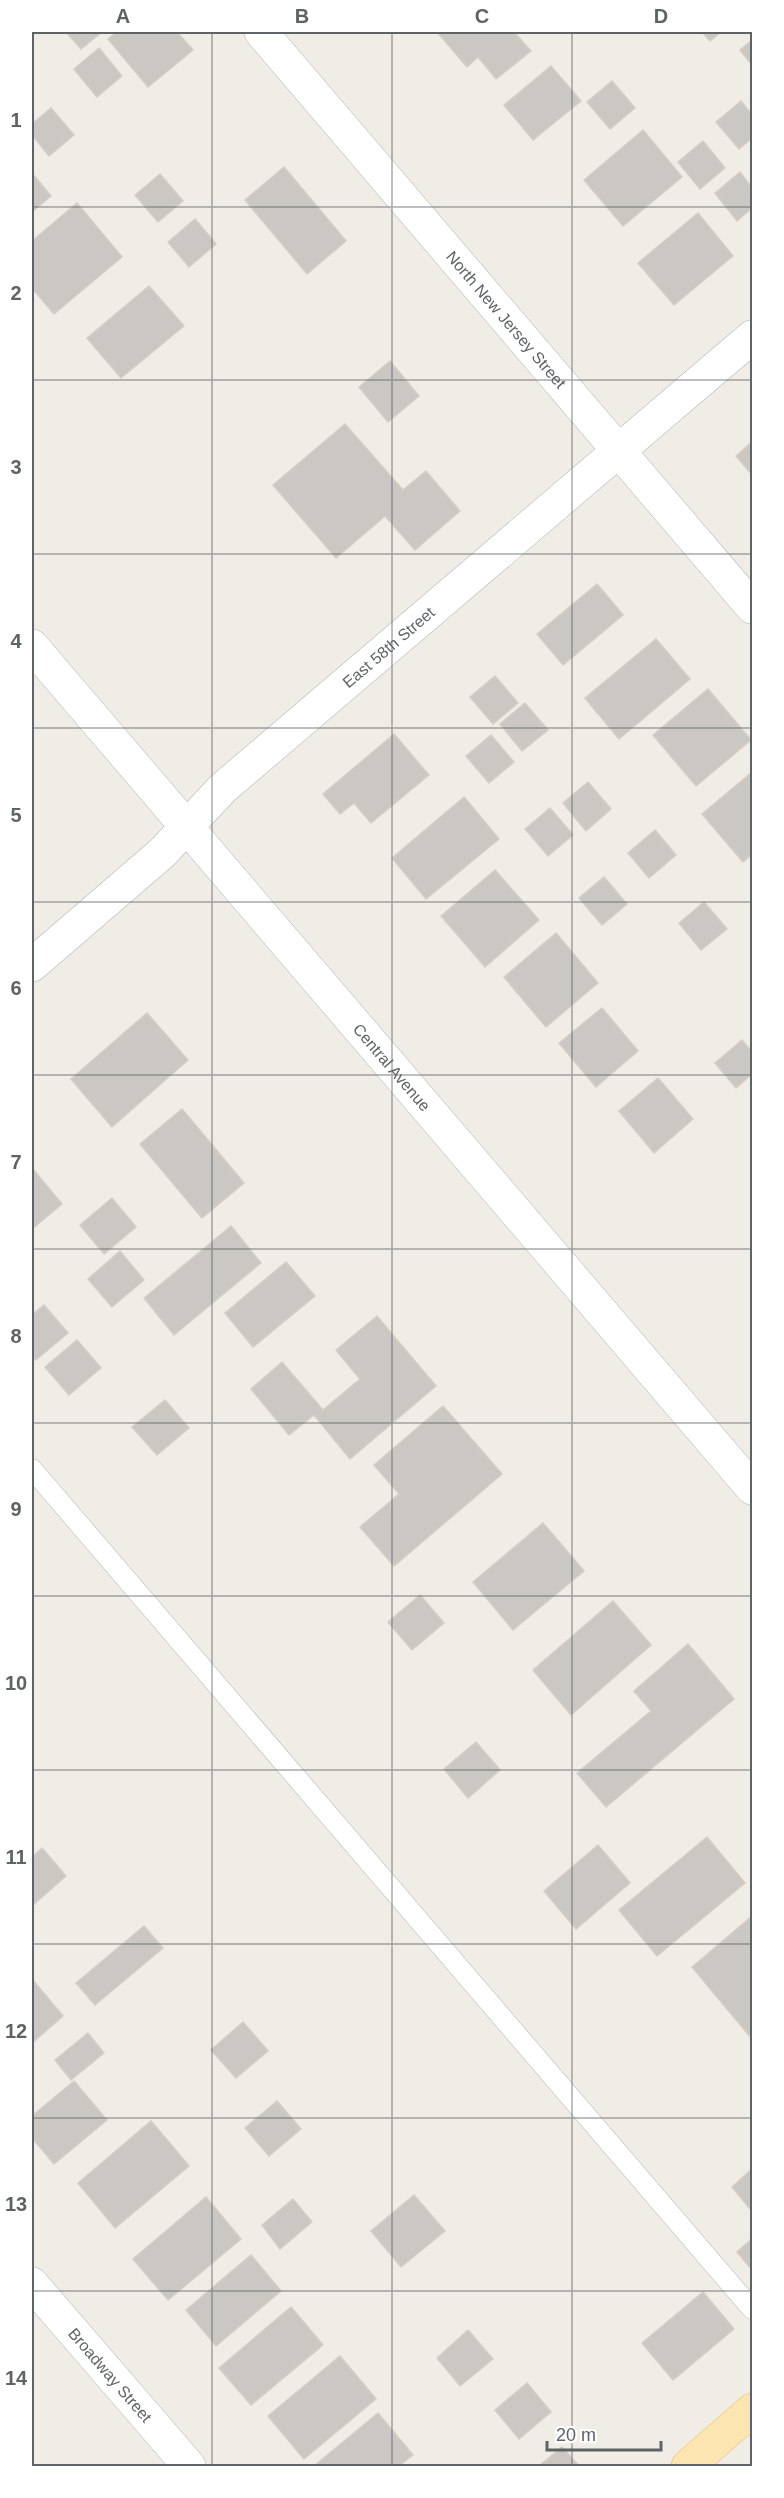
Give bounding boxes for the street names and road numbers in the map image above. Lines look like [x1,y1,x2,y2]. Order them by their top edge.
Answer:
street label: North New Jersey Street [443,248,570,392]
street label: East 58th Street [339,603,438,691]
street label: Central Avenue [350,1020,434,1114]
street label: Broadway Street [65,2325,156,2426]

